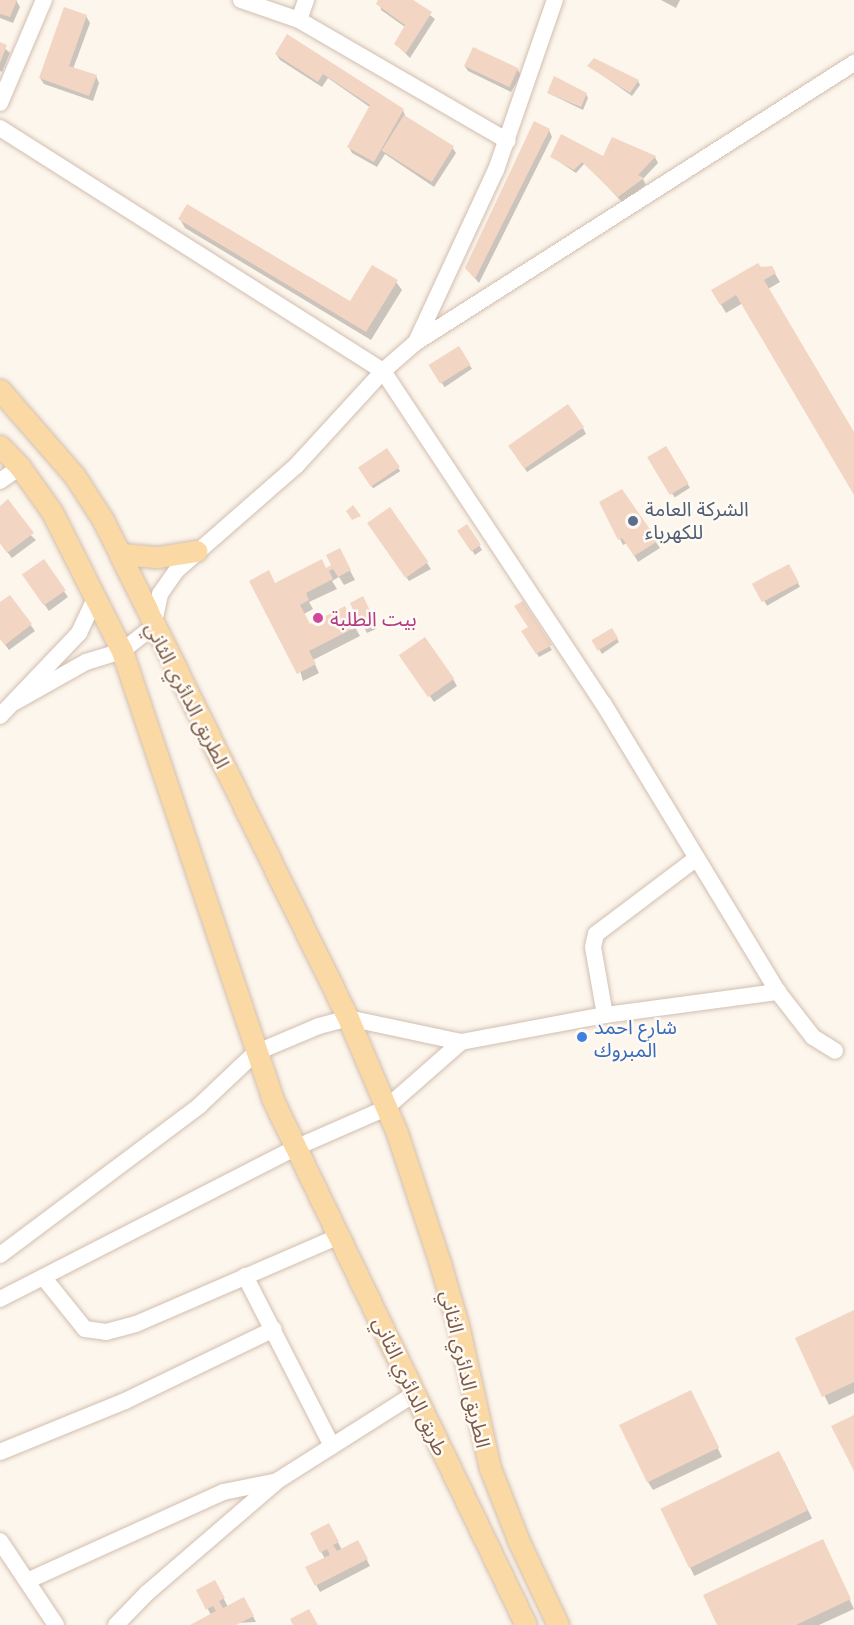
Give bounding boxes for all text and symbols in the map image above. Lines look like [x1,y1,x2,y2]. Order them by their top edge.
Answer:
place label: الشركة العامة للكهرباء [645,497,749,544]
marker: الشركة العامة للكهرباء [626,514,640,528]
place label: بيت الطلبة [330,606,417,630]
marker: بيت الطلبة [311,611,325,625]
street label: الطريق الدائري الثاني [141,618,235,772]
place label: شارع احمد المبروك [594,1014,677,1061]
marker: شارع احمد المبروك [575,1030,589,1044]
street label: الطريق الدائري الثاني [436,1288,496,1450]
street label: طريق الدائري الثاني [368,1313,454,1459]

